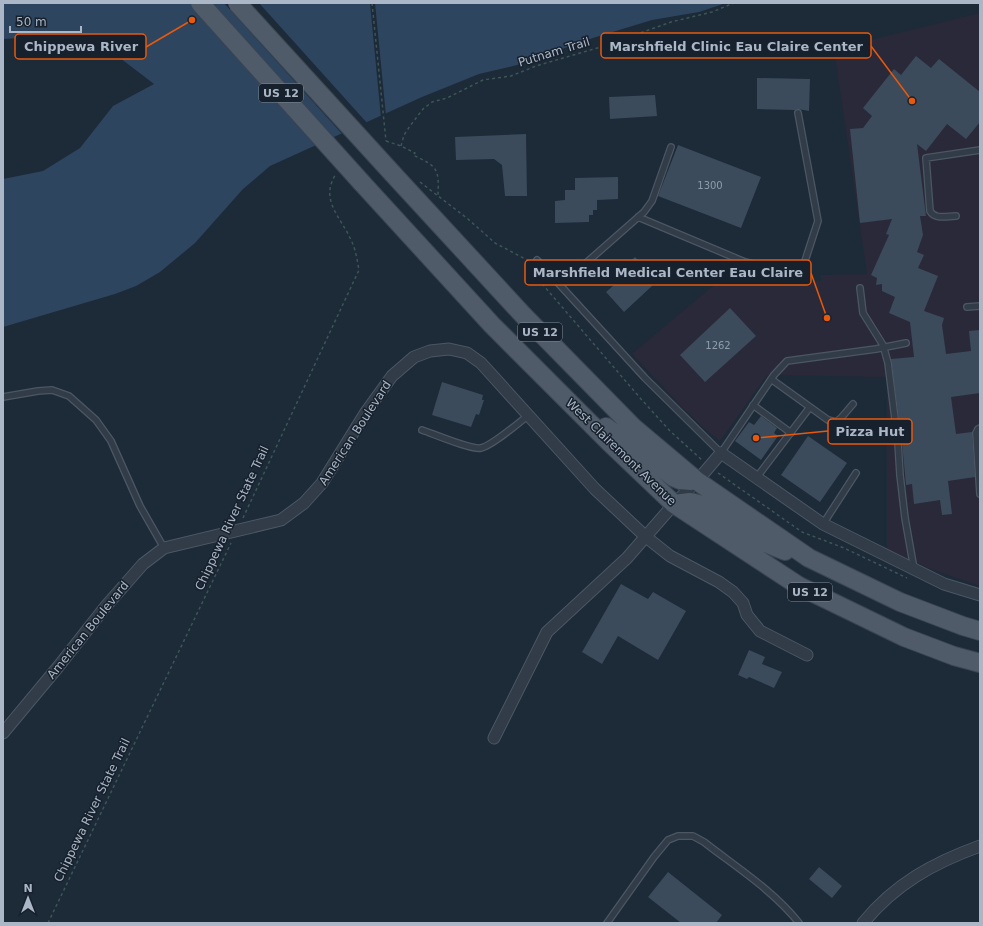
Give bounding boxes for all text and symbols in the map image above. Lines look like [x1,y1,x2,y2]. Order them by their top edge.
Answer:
scale bar [10,8,81,34]
text: 50 m [16,15,47,29]
callout: Marshfield Clinic Eau Claire Center [601,33,871,58]
callout: Chippewa River [15,34,146,59]
street label: Putnam Trail [516,34,592,70]
text: Chippewa River [24,39,139,54]
text: Marshfield Clinic Eau Claire Center [609,39,863,54]
road number: US 12 [259,84,303,102]
house number: 1300 [697,180,723,191]
callout: Marshfield Medical Center Eau Claire [525,260,811,285]
text: Marshfield Medical Center Eau Claire [533,265,803,280]
road number: US 12 [518,323,562,341]
house number: 1262 [705,340,731,351]
street label: American Boulevard [316,378,394,488]
street label: West Clairemont Avenue [563,396,679,508]
callout: Pizza Hut [828,419,912,444]
text: Pizza Hut [836,424,904,439]
street label: Chippewa River State Trail [192,443,272,593]
street label: American Boulevard [44,578,132,682]
road number: US 12 [788,583,832,601]
street label: Chippewa River State Trail [51,736,133,884]
north arrow [8,878,48,918]
text: N [23,882,33,895]

